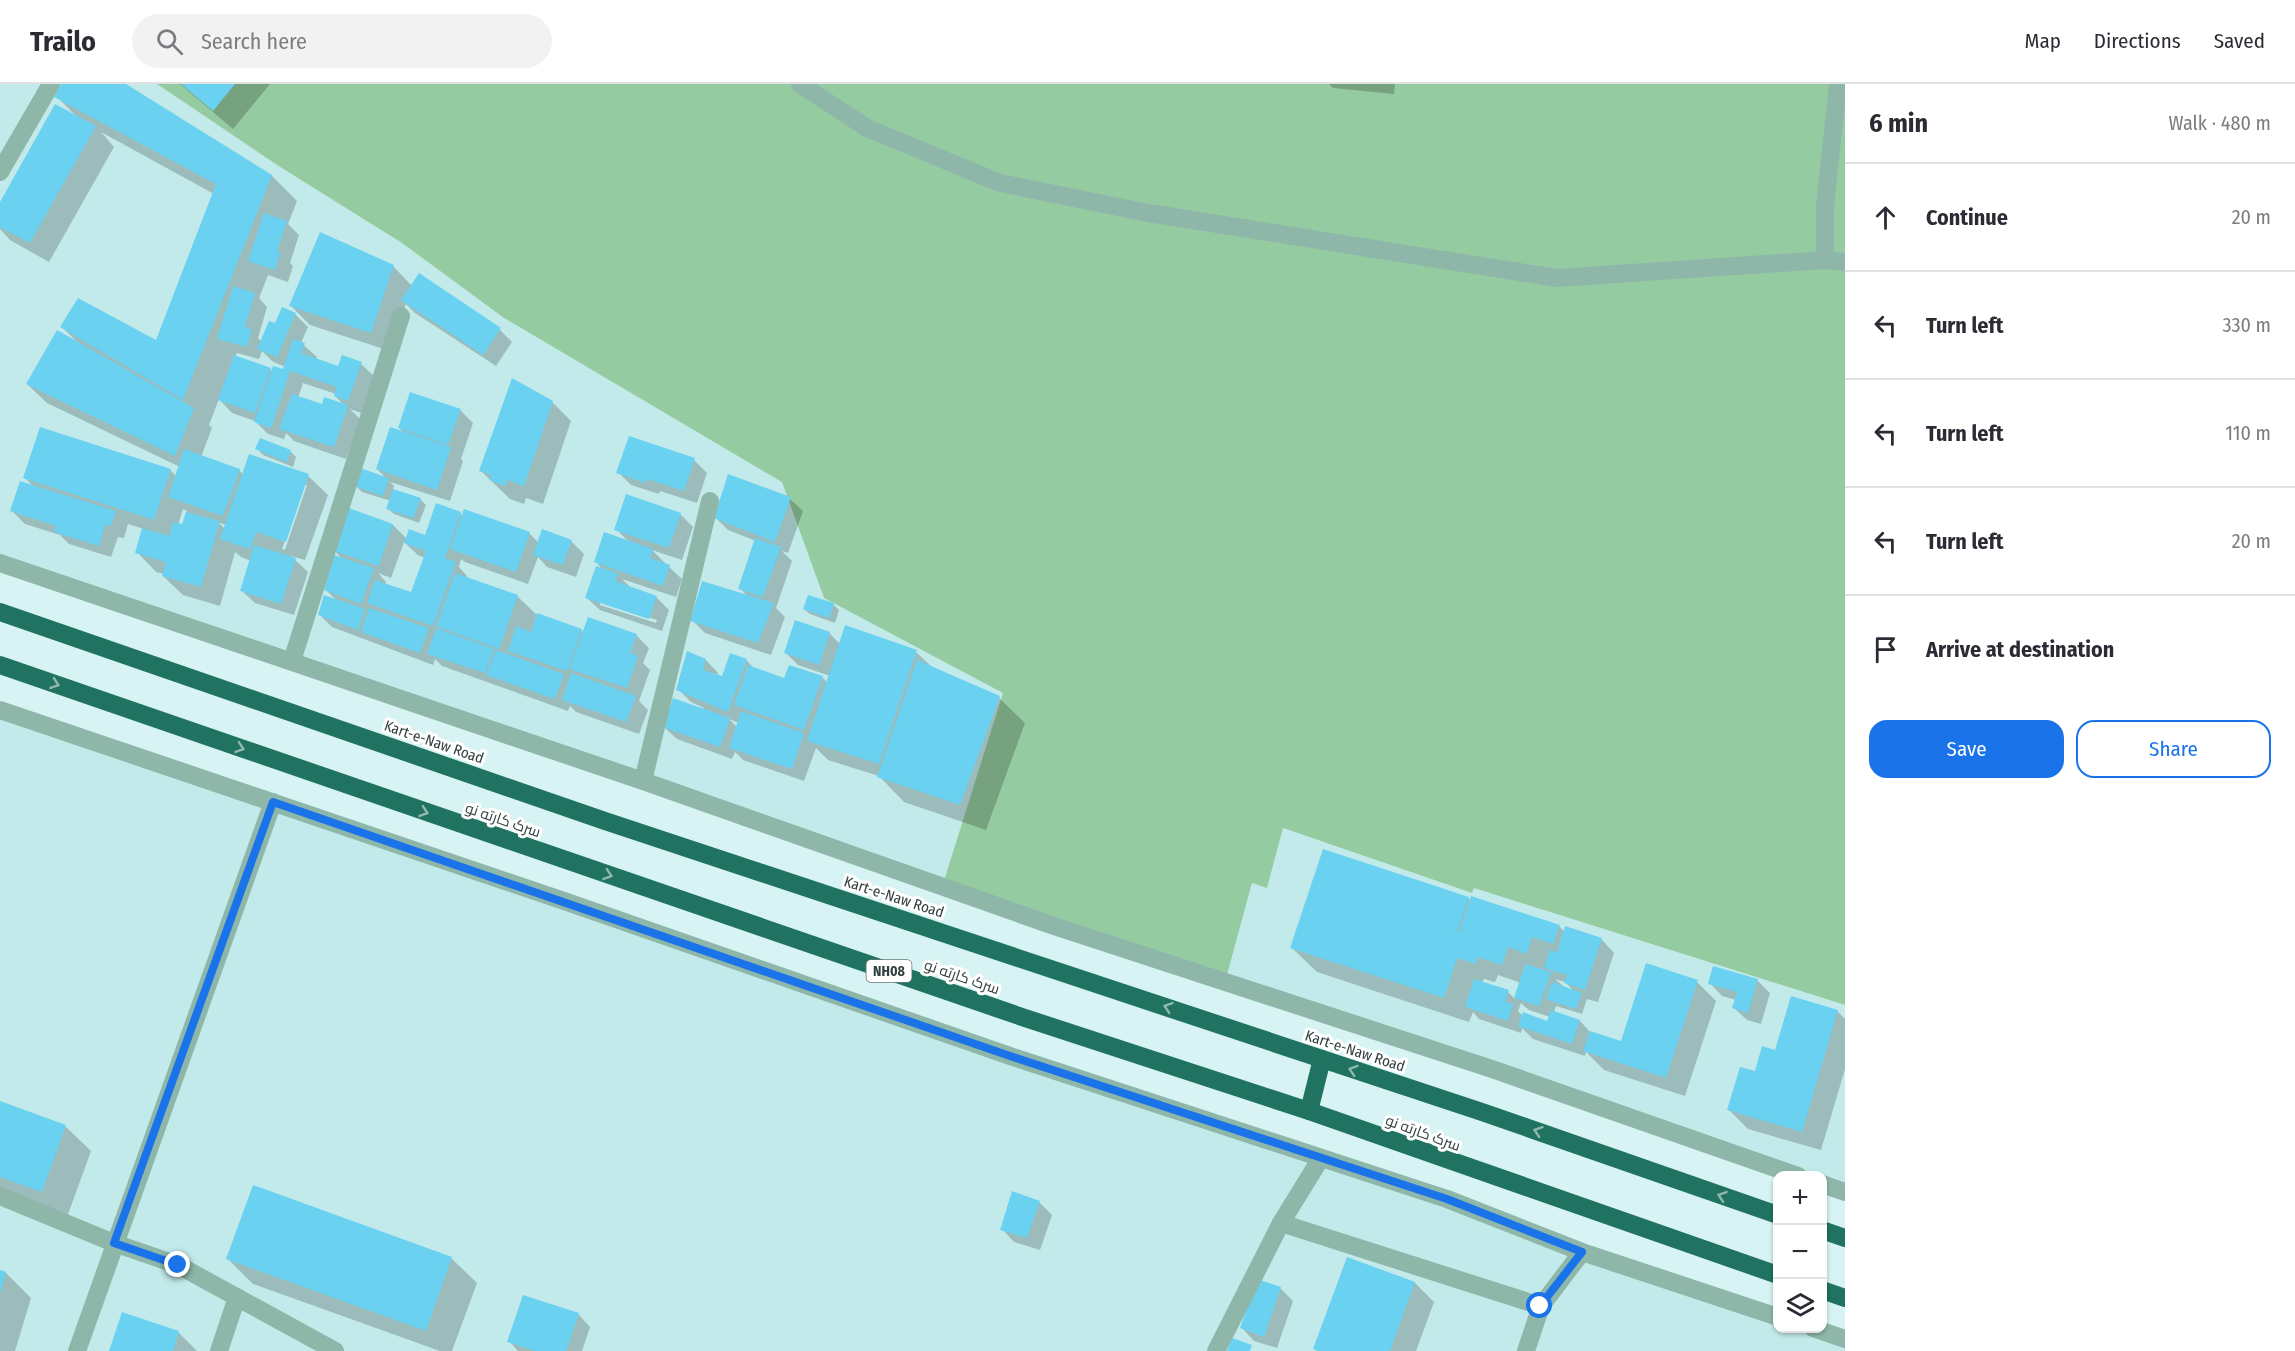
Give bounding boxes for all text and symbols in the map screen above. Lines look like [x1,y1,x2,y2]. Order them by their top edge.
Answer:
search box [132,14,552,68]
text: Trailo [30,25,96,58]
icon: search [153,25,186,58]
text: Search here [201,28,307,55]
text: Map [2024,28,2061,54]
text: Directions [2094,28,2181,54]
text: Saved [2214,28,2265,54]
text: 6 min [1869,108,1928,139]
text: Walk · 480 m [2169,111,2271,135]
icon: ahead [1869,201,1902,234]
text: Continue [1926,204,2008,231]
text: 20 m [2232,205,2271,229]
icon: left [1869,309,1902,342]
text: Turn left [1926,312,2004,339]
text: 330 m [2222,313,2271,337]
icon: left [1869,417,1902,450]
text: Turn left [1926,420,2004,447]
text: 110 m [2225,421,2271,445]
icon: left [1869,525,1902,558]
text: Turn left [1926,528,2004,555]
text: 20 m [2232,529,2271,553]
icon: arrive [1869,633,1902,666]
text: Arrive at destination [1926,636,2114,663]
one-way arrow [49,677,60,689]
street label: Kart-e-Naw Road [382,717,486,767]
button: Save [1869,720,2064,778]
button: Share [2076,720,2271,778]
one-way arrow [234,740,245,753]
street label: سرک کارته نو [463,799,543,841]
one-way arrow [418,804,429,817]
one-way arrow [602,868,613,880]
street label: Kart-e-Naw Road [842,872,946,922]
street label: سرک کارته نو [922,956,1002,998]
road number: NH08 [866,960,912,982]
one-way arrow [1163,1002,1174,1015]
street label: Kart-e-Naw Road [1303,1026,1407,1076]
one-way arrow [1348,1064,1359,1077]
street label: سرک کارته نو [1383,1111,1463,1155]
one-way arrow [1533,1126,1544,1139]
map controls [1773,1171,1827,1333]
button: + [1773,1171,1827,1225]
one-way arrow [1717,1190,1728,1203]
button: − [1773,1225,1827,1279]
route end [164,1251,190,1277]
button: layers [1773,1279,1827,1333]
route start [1526,1292,1552,1318]

